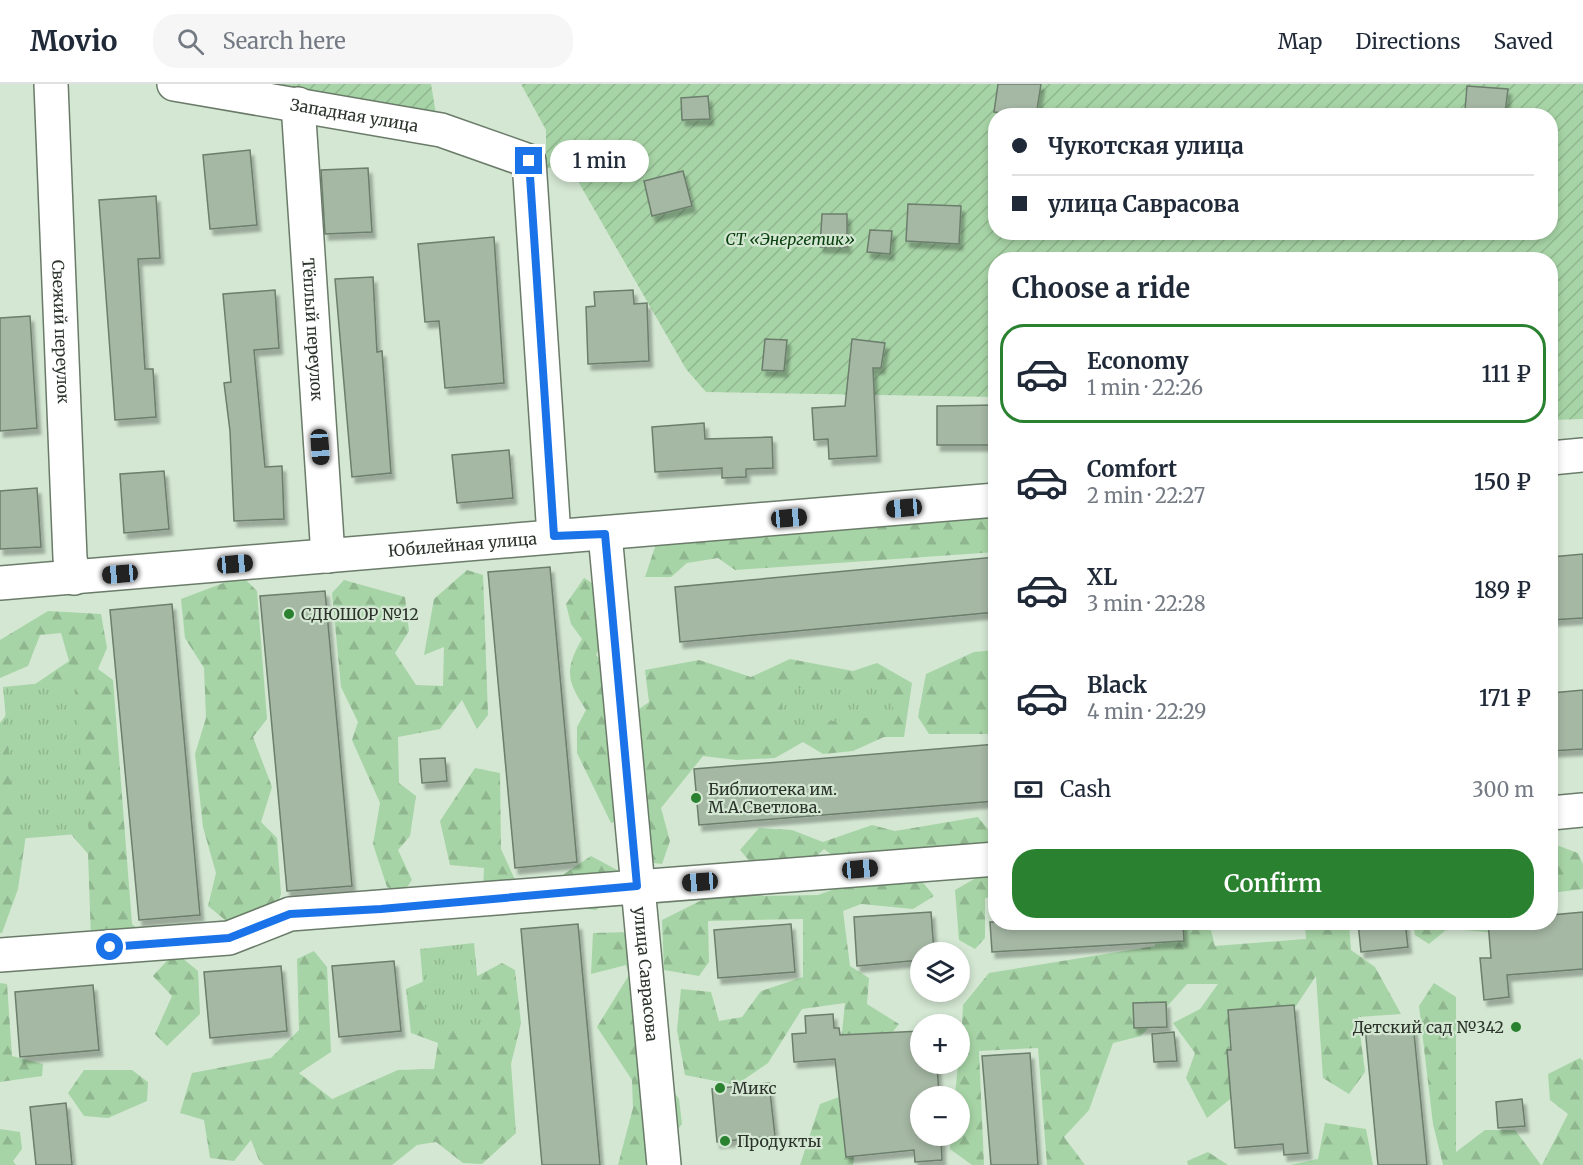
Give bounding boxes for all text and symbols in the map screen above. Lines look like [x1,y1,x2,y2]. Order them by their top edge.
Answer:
search box [153,14,573,68]
text: Movio [30,23,117,59]
icon: search [174,25,207,58]
text: Search here [222,27,346,55]
text: Map [1278,28,1322,55]
text: Directions [1355,28,1460,55]
text: Saved [1493,28,1553,55]
street label: Западная улица [289,94,420,136]
text: Чукотская улица [1048,132,1244,160]
callout: 1 min [550,140,649,182]
route end [515,147,542,174]
text: 1 min [573,148,626,173]
text: улица Саврасова [1048,190,1239,218]
park label: СТ «Энергетик» [725,229,855,249]
street label: Тёплый переулок [298,257,328,402]
street label: Свежий переулок [48,259,74,404]
text: Choose a ride [1012,271,1190,305]
icon: car [1015,347,1069,401]
text: Economy [1087,347,1188,375]
text: 111 ₽ [1481,360,1531,388]
text: 1 min · 22:26 [1087,375,1203,400]
car [310,428,330,466]
icon: car [1015,455,1069,509]
text: Comfort [1087,455,1177,483]
text: 150 ₽ [1474,468,1531,496]
text: 2 min · 22:27 [1087,483,1205,508]
car [885,497,923,519]
car [770,507,808,529]
street label: Юбилейная улица [387,528,538,561]
car [216,553,254,575]
car [101,563,139,585]
icon: car [1015,563,1069,617]
text: XL [1087,563,1117,591]
text: 189 ₽ [1475,576,1531,604]
text: 3 min · 22:28 [1087,591,1206,616]
place label: СДЮШОР №12 [301,604,419,624]
marker: СДЮШОР №12 [282,607,296,621]
icon: car [1015,671,1069,725]
text: Black [1087,671,1147,699]
text: 171 ₽ [1479,684,1531,712]
text: 4 min · 22:29 [1087,699,1206,724]
icon: cash [1012,773,1045,806]
text: Cash [1060,775,1111,803]
text: 300 m [1472,777,1534,802]
place label: Библиотека им. М.А.Светлова. [708,779,837,817]
marker: Библиотека им. М.А.Светлова. [689,791,703,805]
button: Confirm [1012,849,1534,918]
car [841,858,879,880]
car [681,872,719,892]
street label: улица Саврасова [630,906,662,1043]
route start [96,933,123,960]
map controls [910,942,970,1146]
button: layers [910,942,970,1002]
button: + [910,1014,970,1074]
place label: Детский сад №342 [1353,1017,1504,1037]
marker: Детский сад №342 [1509,1020,1523,1034]
place label: Микс [732,1078,777,1098]
marker: Микс [713,1081,727,1095]
button: − [910,1086,970,1146]
place label: Продукты [737,1131,821,1151]
marker: Продукты [718,1134,732,1148]

